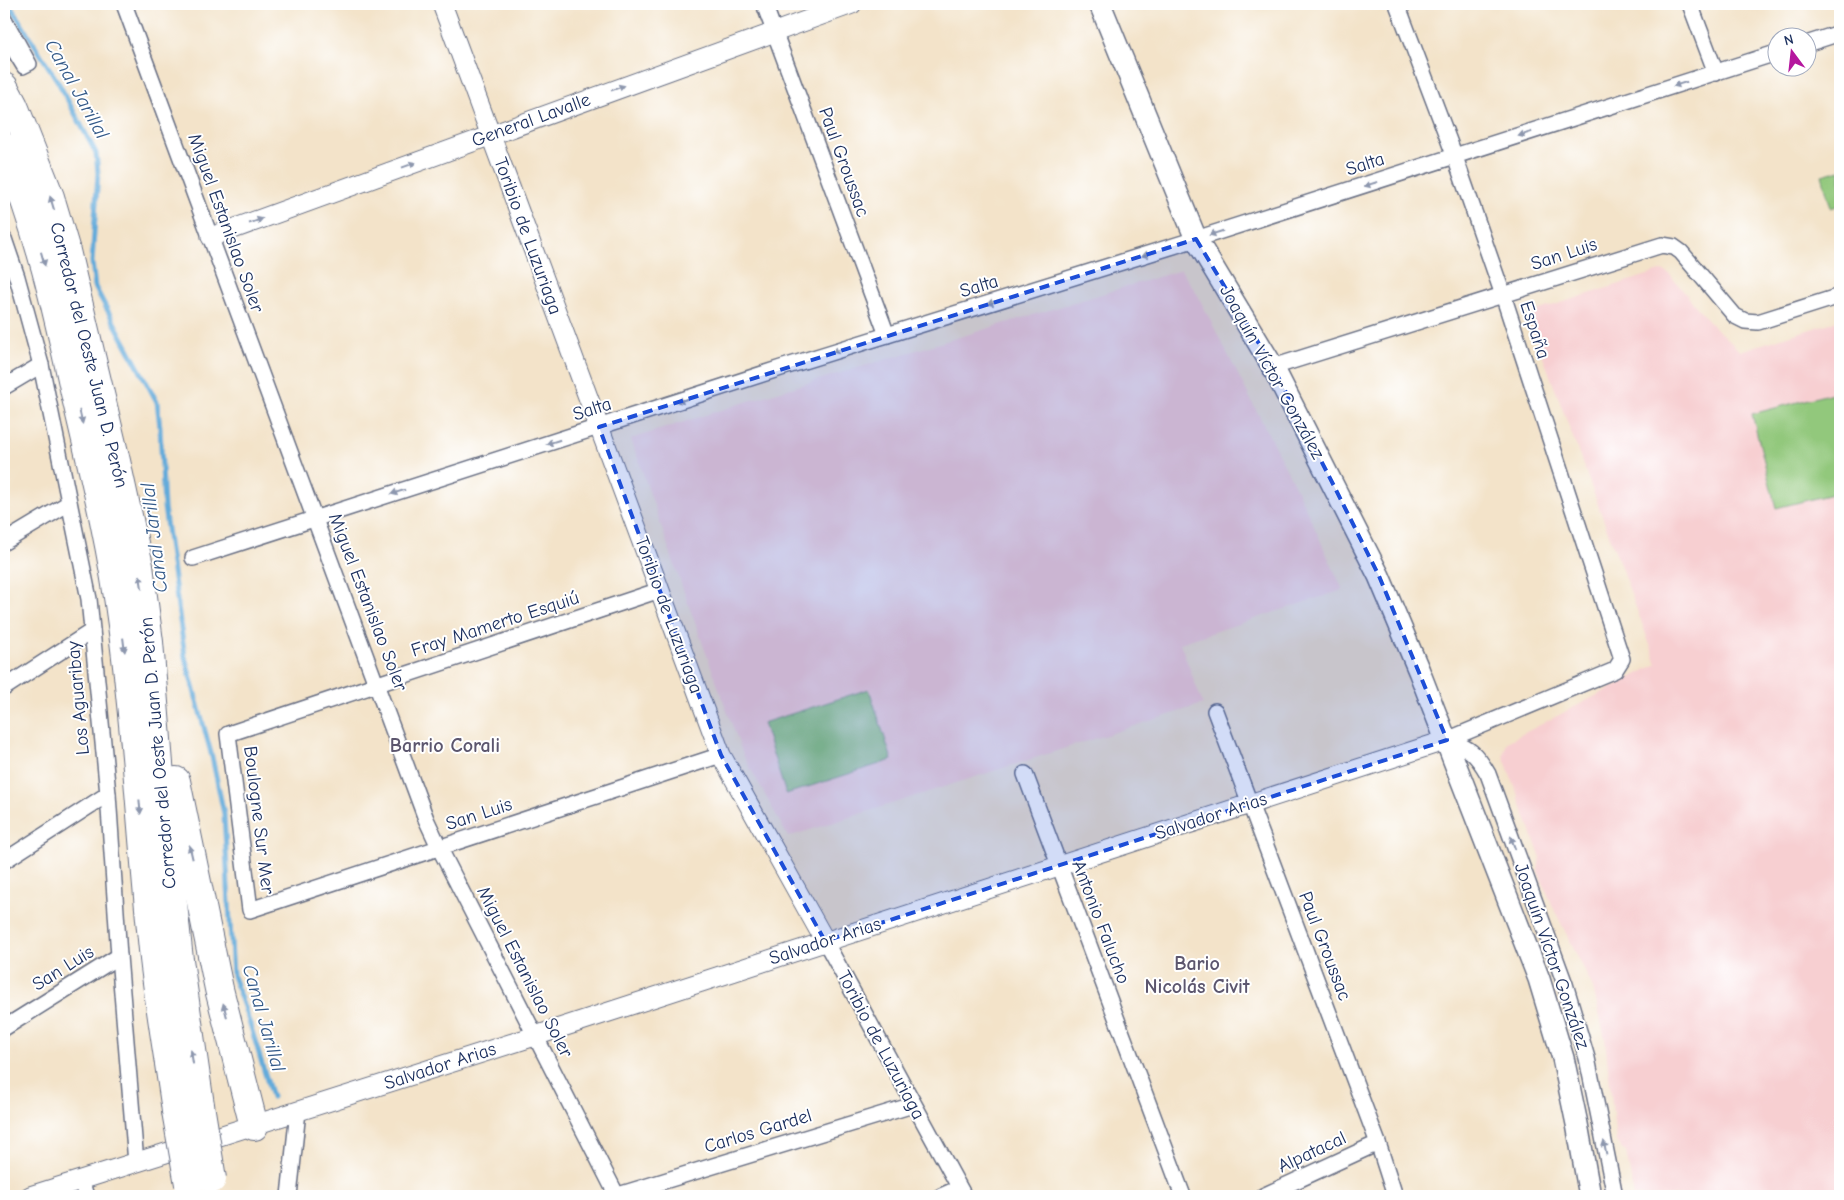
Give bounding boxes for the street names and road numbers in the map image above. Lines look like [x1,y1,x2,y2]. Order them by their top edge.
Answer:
street label: General Lavalle [469,88,593,152]
street label: Paul Groussac [814,104,874,220]
street label: Miguel Estanislao Soler [183,130,269,316]
street label: Salta [1343,147,1387,181]
street label: Toribio de Luzuriaga [489,155,567,317]
street label: Corredor del Oeste Juan D. Perón [45,220,133,490]
street label: San Luis [1528,233,1600,275]
street label: Salta [957,270,1001,302]
street label: Joaquín Víctor González [1215,281,1329,463]
street label: España [1515,298,1555,362]
street label: Salta [570,392,614,426]
street label: Miguel Estanislao Soler [324,510,412,695]
street label: Toribio de Luzuriaga [630,534,708,696]
street label: Fray Mamerto Esquiú [408,586,582,662]
street label: Corredor del Oeste Juan D. Perón [135,616,181,890]
street label: Los Aguaribay [62,640,94,756]
street label: Boulogne Sur Mer [239,745,279,896]
street label: Salvador Arias [1152,788,1270,844]
street label: San Luis [443,793,515,835]
street label: Antonio Falucho [1067,857,1135,987]
street label: Joaquín Víctor González [1510,860,1594,1052]
street label: Miguel Estanislao Soler [472,883,578,1062]
street label: Paul Groussac [1294,888,1356,1004]
street label: Salvador Arias [766,913,884,969]
street label: San Luis [28,941,98,995]
street label: Toribio de Luzuriaga [832,967,930,1123]
street label: Salvador Arias [381,1038,499,1094]
street label: Carlos Gardel [701,1104,815,1158]
street label: Alpatacal [1274,1127,1350,1177]

